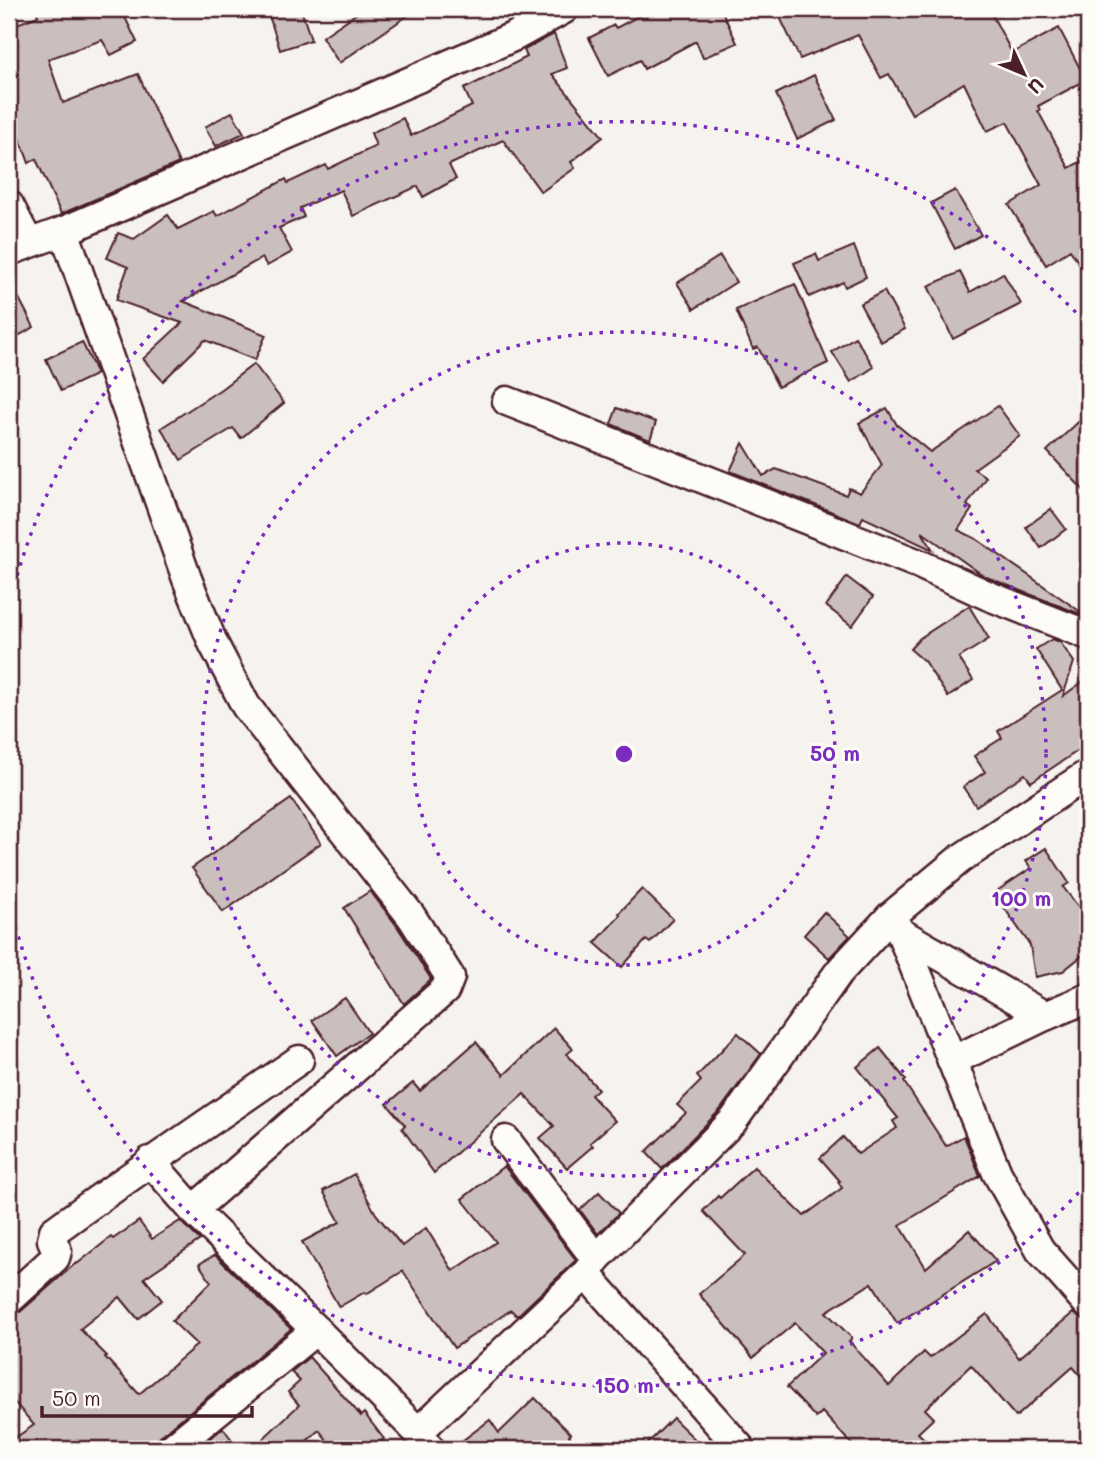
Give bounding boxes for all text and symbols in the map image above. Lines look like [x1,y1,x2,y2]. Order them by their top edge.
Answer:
north arrow [988,38,1058,108]
text: U [1023,73,1050,100]
text: 50 m [810,739,860,766]
centre of rings [612,742,636,766]
text: 100 m [991,884,1051,911]
text: 150 m [594,1371,654,1398]
scale bar [42,1374,252,1418]
text: 50 m [52,1384,101,1411]

